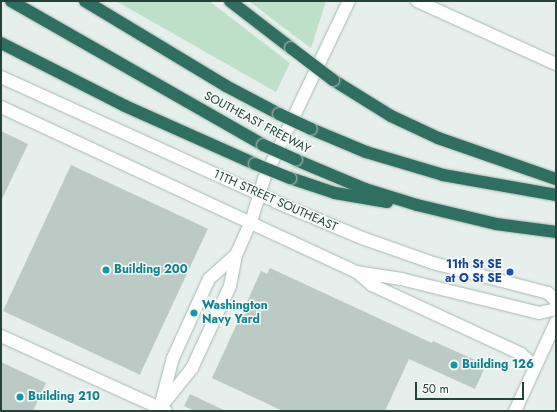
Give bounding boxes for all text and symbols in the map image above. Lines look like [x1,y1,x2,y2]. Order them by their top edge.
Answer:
street label: SOUTHEAST FREEWAY [201,89,313,157]
street label: 11TH STREET SOUTHEAST [211,167,339,235]
place label: 11th St SE at O St SE [445,258,502,286]
place label: Building 200 [114,263,188,277]
marker: Building 200 [101,265,111,275]
marker: 11th St SE at O St SE [505,267,515,277]
place label: Washington Navy Yard [202,299,268,327]
marker: Washington Navy Yard [189,308,199,318]
place label: Building 126 [462,358,534,372]
marker: Building 126 [449,360,459,370]
scale bar [417,374,526,400]
text: 50 m [422,380,449,398]
place label: Building 210 [28,390,100,404]
marker: Building 210 [15,392,25,402]

